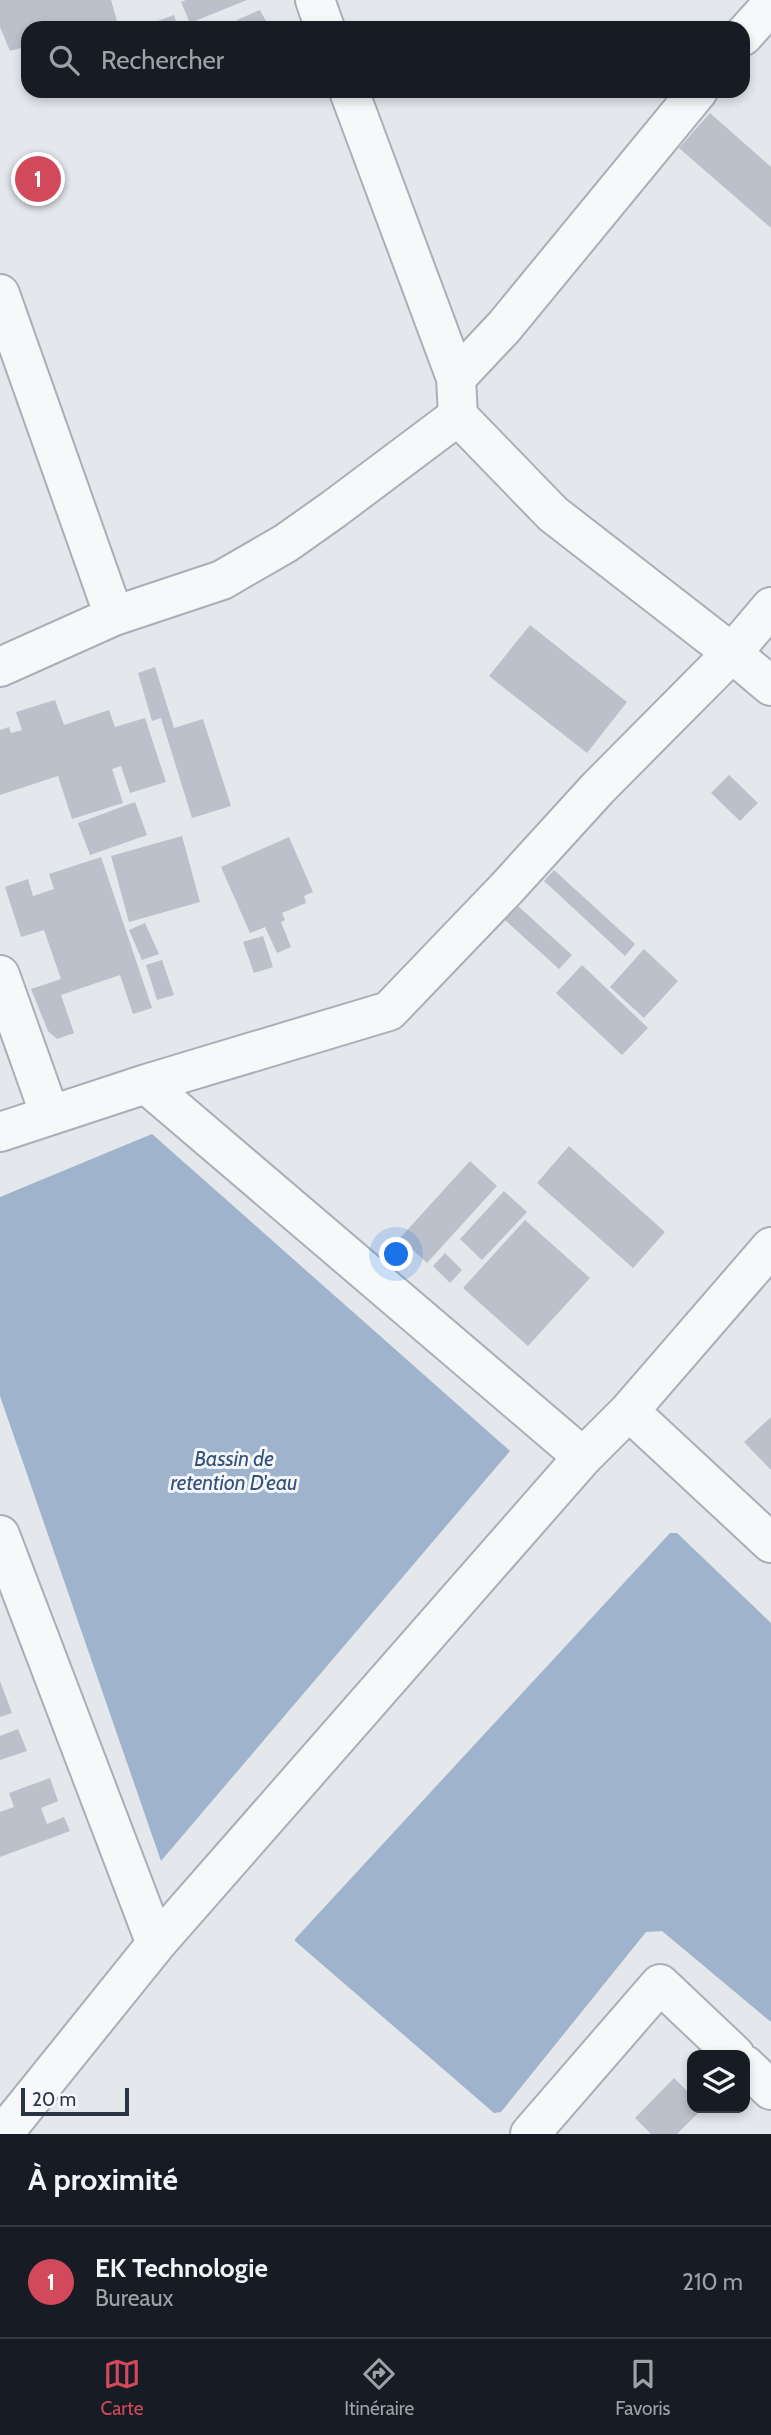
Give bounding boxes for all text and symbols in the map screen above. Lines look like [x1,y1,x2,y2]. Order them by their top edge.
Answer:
search box [21,21,750,98]
icon: search [45,41,83,79]
text: Rechercher [101,44,224,76]
pin: 1 [15,153,61,205]
your location [379,1237,413,1271]
water label: Bassin de retention D'eau [170,1446,298,1495]
map controls [687,2050,750,2113]
button: layers [687,2050,750,2113]
scale bar [21,2085,130,2117]
text: 20 m [32,2088,76,2111]
text: À proximité [28,2161,178,2198]
text: EK Technologie [95,2252,268,2284]
text: 1 [47,2268,55,2296]
text: 210 m [682,2268,743,2296]
text: Bureaux [95,2284,173,2312]
tab: Carte [100,2355,143,2420]
tab: Itinéraire [344,2355,414,2420]
tab: Favoris [615,2355,670,2420]

